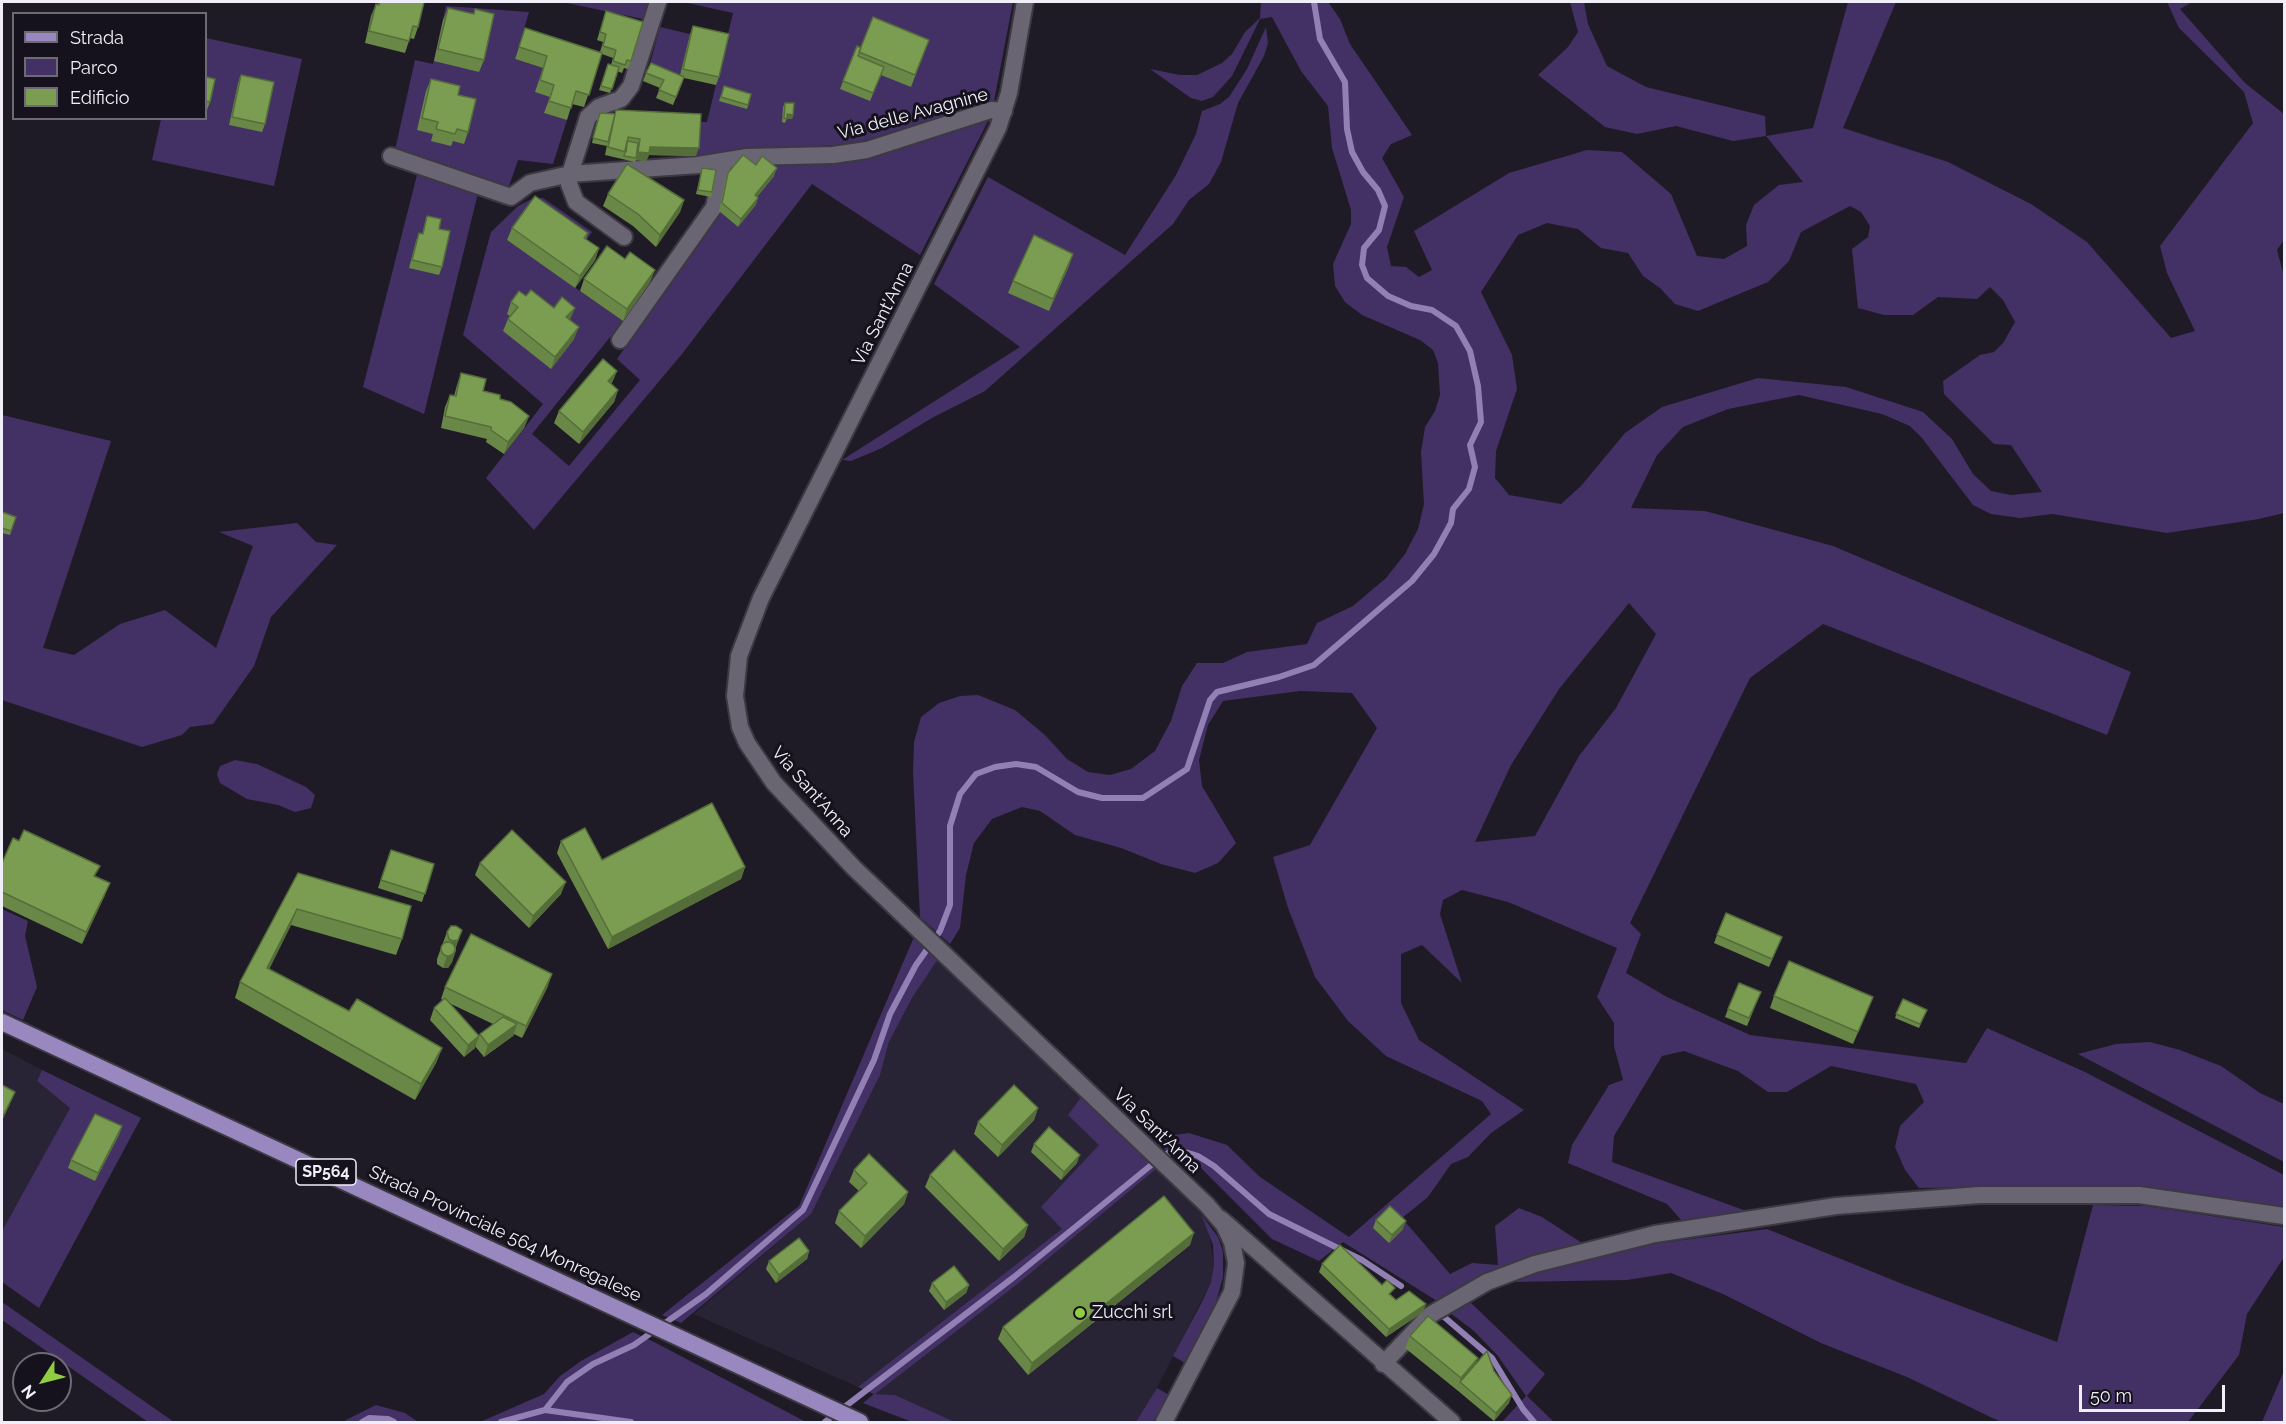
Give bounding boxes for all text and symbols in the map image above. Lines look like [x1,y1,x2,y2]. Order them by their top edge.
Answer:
legend [12,12,207,120]
text: Strada [70,27,124,48]
text: Parco [70,57,117,78]
street label: Via delle Avagnine [836,84,990,144]
text: Edificio [70,87,129,108]
street label: Via Sant'Anna [848,259,918,369]
street label: Via Sant'Anna [767,742,857,842]
street label: Via Sant'Anna [1109,1084,1205,1178]
road number: SP564 [296,1159,356,1185]
street label: Strada Provinciale 564 Monregalese [365,1161,645,1307]
place label: Zucchi srl [1092,1302,1172,1324]
marker: Zucchi srl [1073,1306,1087,1320]
north arrow [12,1352,72,1412]
scale bar [2082,1373,2228,1411]
text: N [17,1381,40,1402]
text: 50 m [2090,1385,2132,1406]

